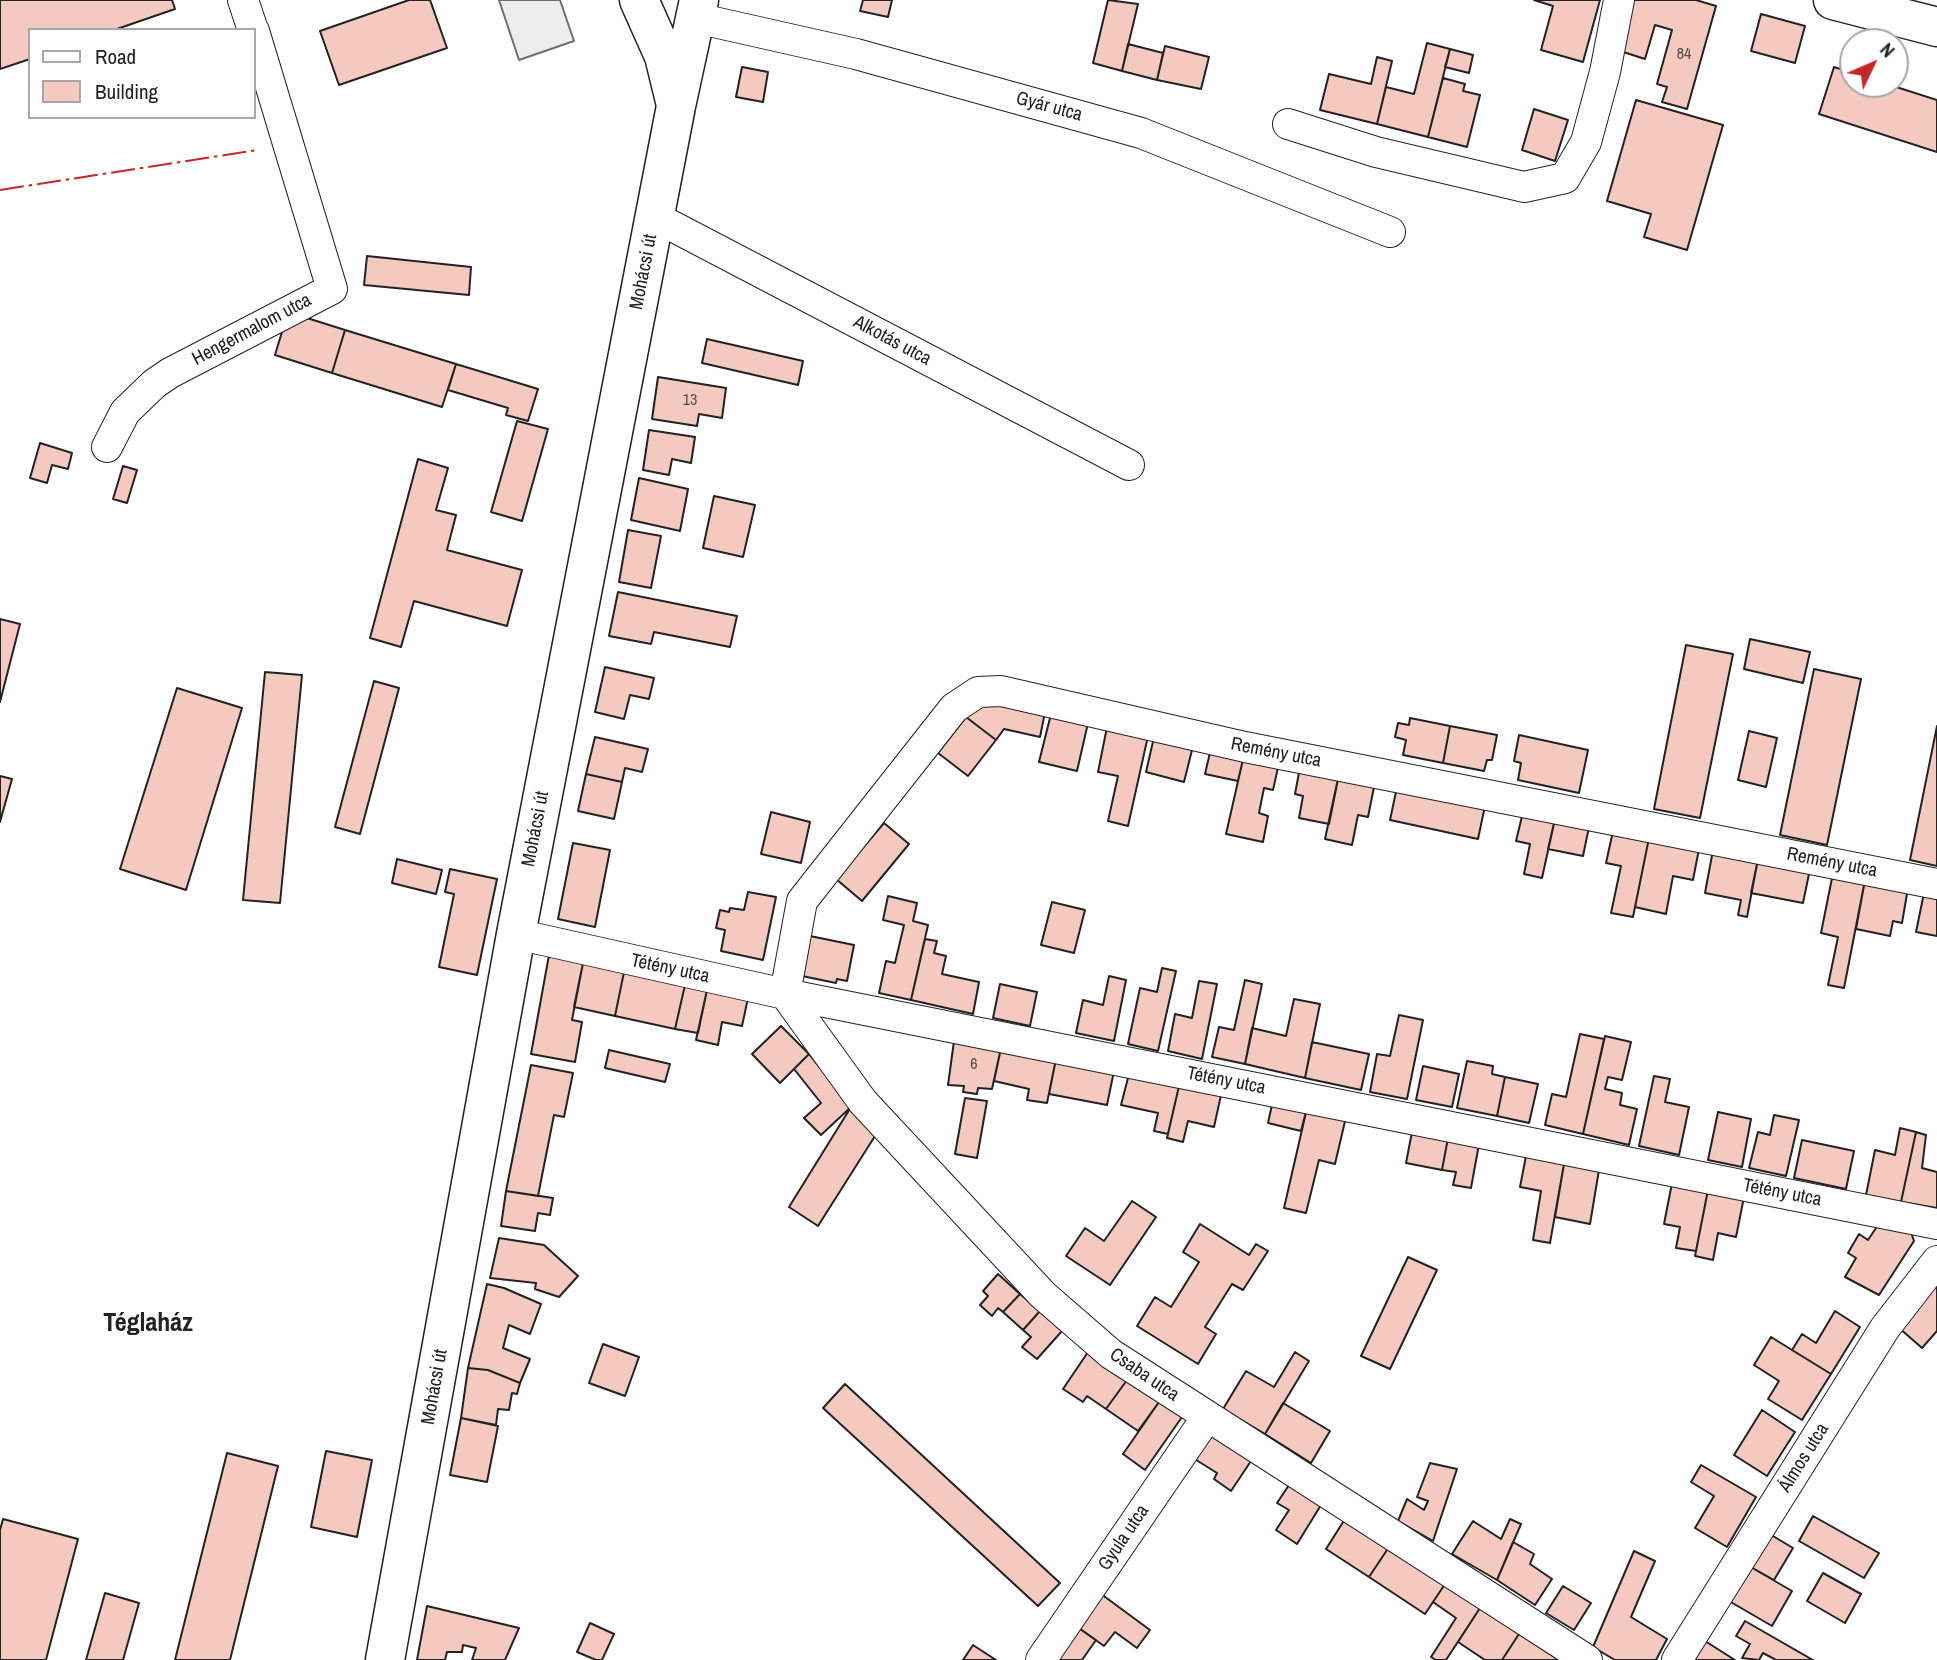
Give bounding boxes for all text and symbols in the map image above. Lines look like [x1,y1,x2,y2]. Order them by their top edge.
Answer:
legend [28,28,256,119]
north arrow [1839,28,1909,98]
text: N [1874,37,1901,63]
text: Road [95,42,136,71]
house number: 84 [1677,45,1691,65]
text: Building [95,77,158,106]
street label: Gyár utca [1013,87,1085,127]
street label: Mohácsi út [626,232,662,312]
street label: Hengermalom utca [189,289,315,371]
street label: Alkotás utca [849,311,935,371]
house number: 13 [683,391,697,411]
street label: Remény utca [1229,733,1323,773]
street label: Mohácsi út [518,789,554,869]
street label: Remény utca [1785,843,1879,883]
street label: Tétény utca [629,950,711,988]
house number: 6 [970,1055,978,1075]
street label: Tétény utca [1185,1062,1267,1100]
street label: Tétény utca [1741,1174,1823,1212]
district label: Téglaház [103,1308,193,1340]
street label: Csaba utca [1105,1344,1183,1406]
street label: Mohácsi út [417,1347,453,1427]
street label: Álmos utca [1774,1419,1834,1497]
street label: Gyula utca [1094,1501,1154,1575]

